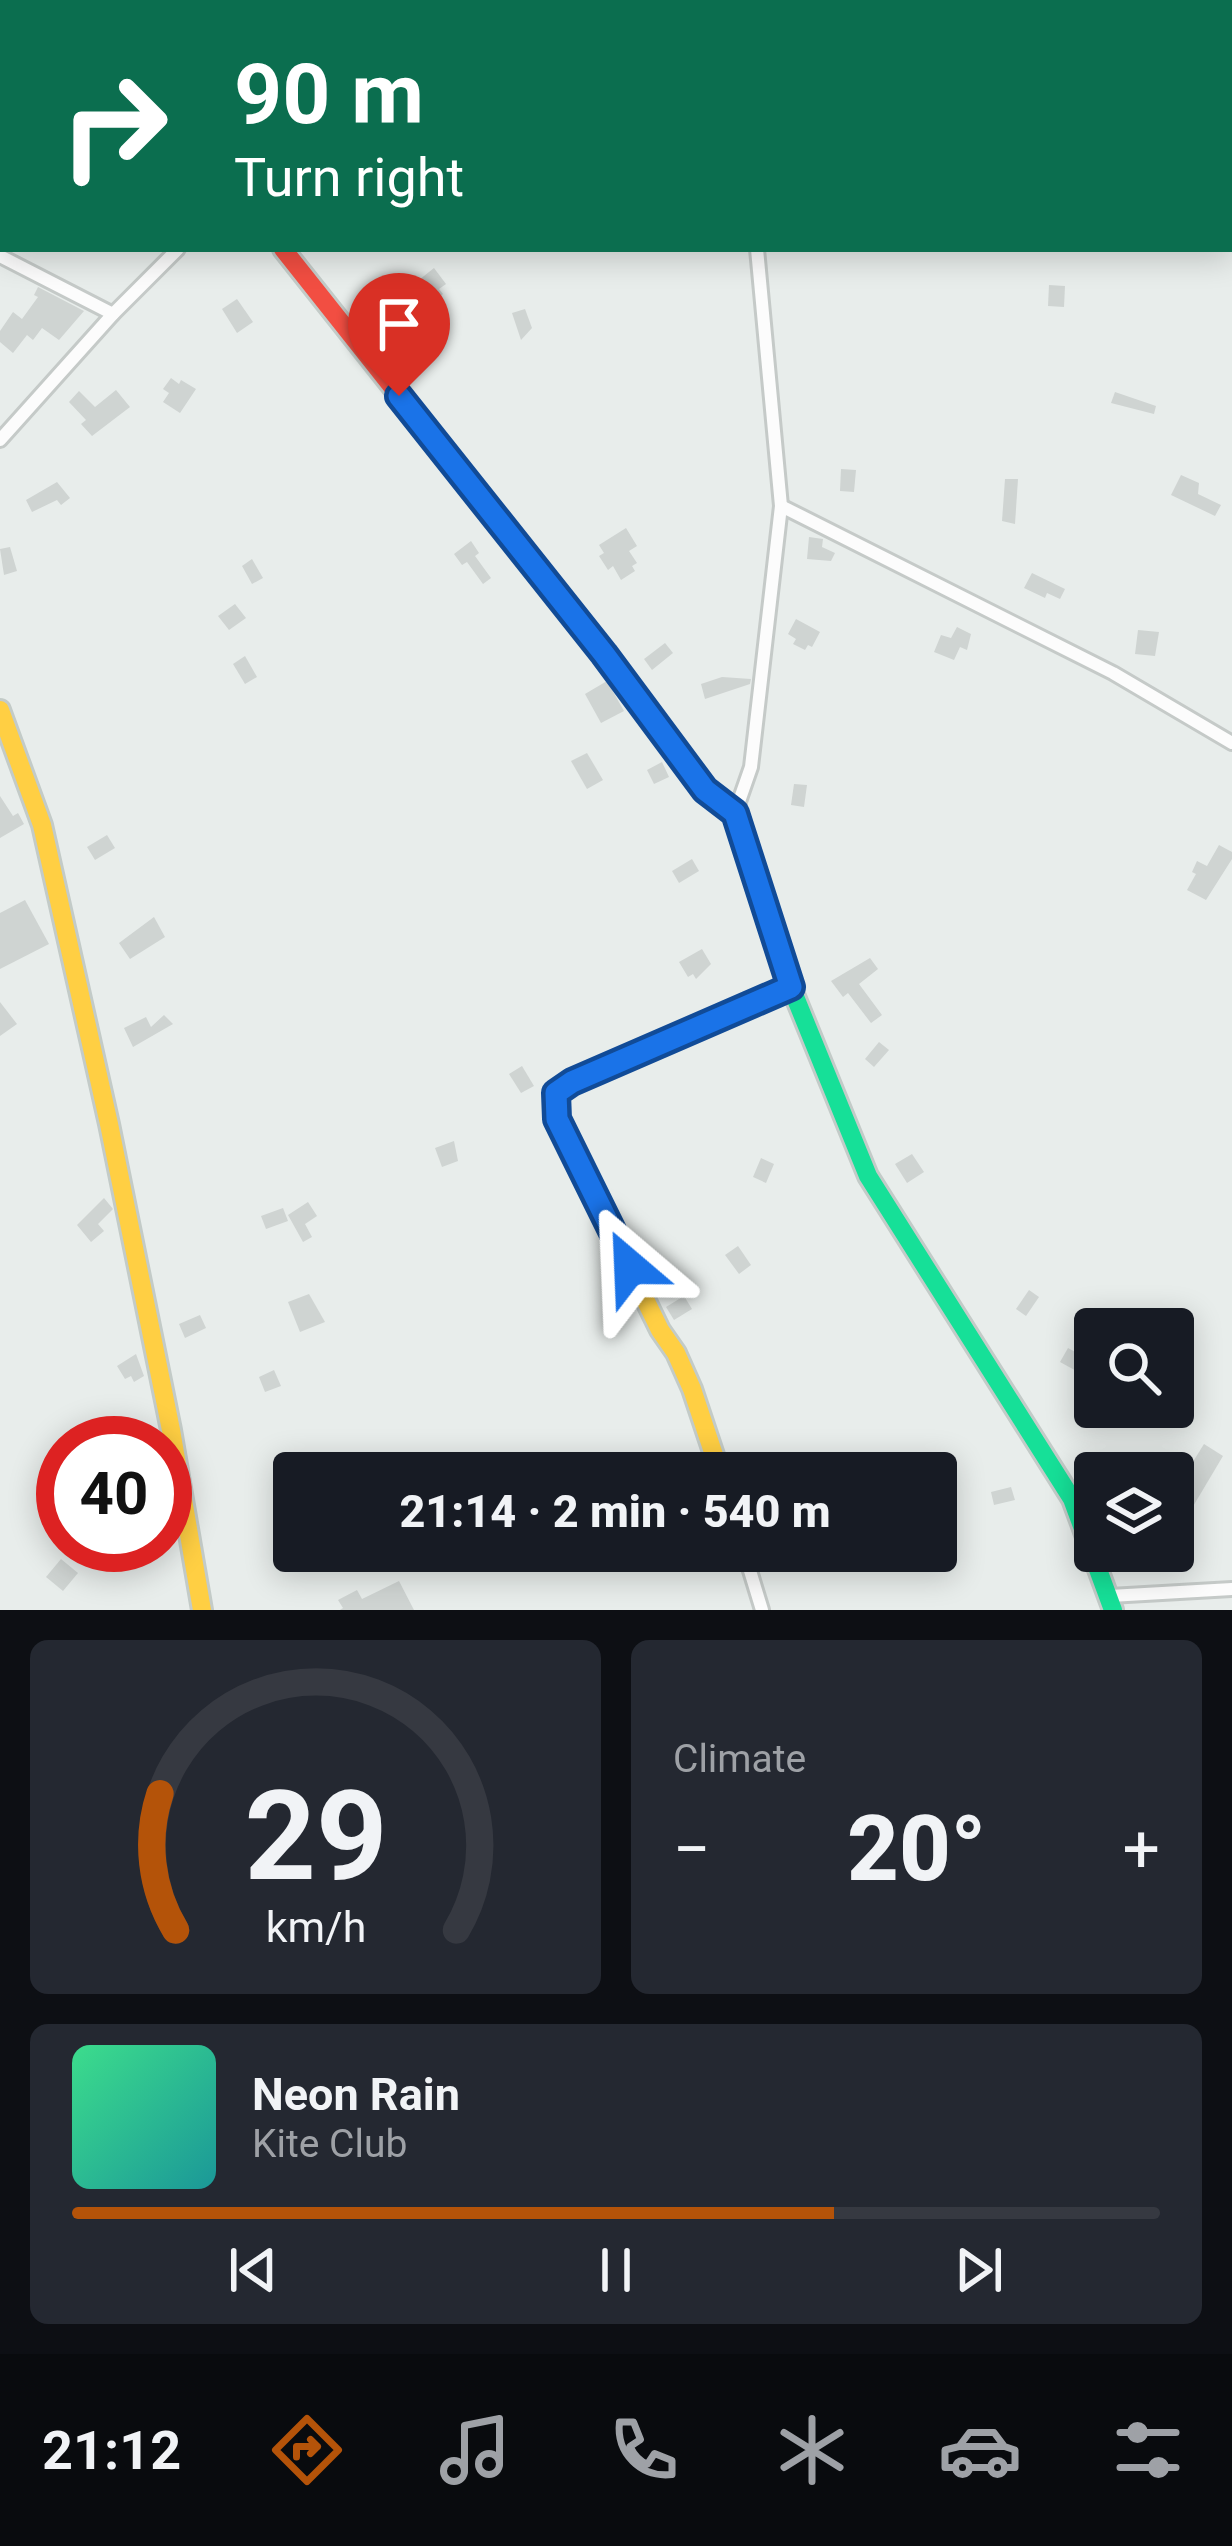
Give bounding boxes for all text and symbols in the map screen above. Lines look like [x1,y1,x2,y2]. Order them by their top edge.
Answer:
text: 90 m [234,45,424,144]
icon: right [36,48,192,204]
text: Turn right [234,146,464,209]
pin [348,273,450,396]
icon: arrive [366,291,432,357]
position arrow [567,1204,693,1330]
map controls [1074,1308,1194,1572]
button: search [1074,1308,1194,1428]
speed limit sign: 40 [36,1416,192,1572]
button: layers [1074,1452,1194,1572]
text: 21:14 · 2 min · 540 m [399,1485,831,1538]
text: Climate [673,1736,806,1782]
text: 29 [244,1763,387,1909]
text: 20° [847,1797,986,1902]
text: − [673,1811,711,1888]
text: + [1123,1811,1160,1888]
text: km/h [265,1902,366,1952]
text: Neon Rain [252,2068,460,2121]
text: Kite Club [252,2121,407,2167]
icon: previous [220,2237,286,2303]
icon: pause [583,2237,649,2303]
icon: next [946,2237,1012,2303]
icon: directions [265,2408,349,2492]
icon: music [433,2408,517,2492]
icon: phone [602,2408,686,2492]
icon: climate [770,2408,854,2492]
icon: car [938,2408,1022,2492]
icon: filters [1106,2408,1190,2492]
text: 21:12 [42,2419,181,2482]

